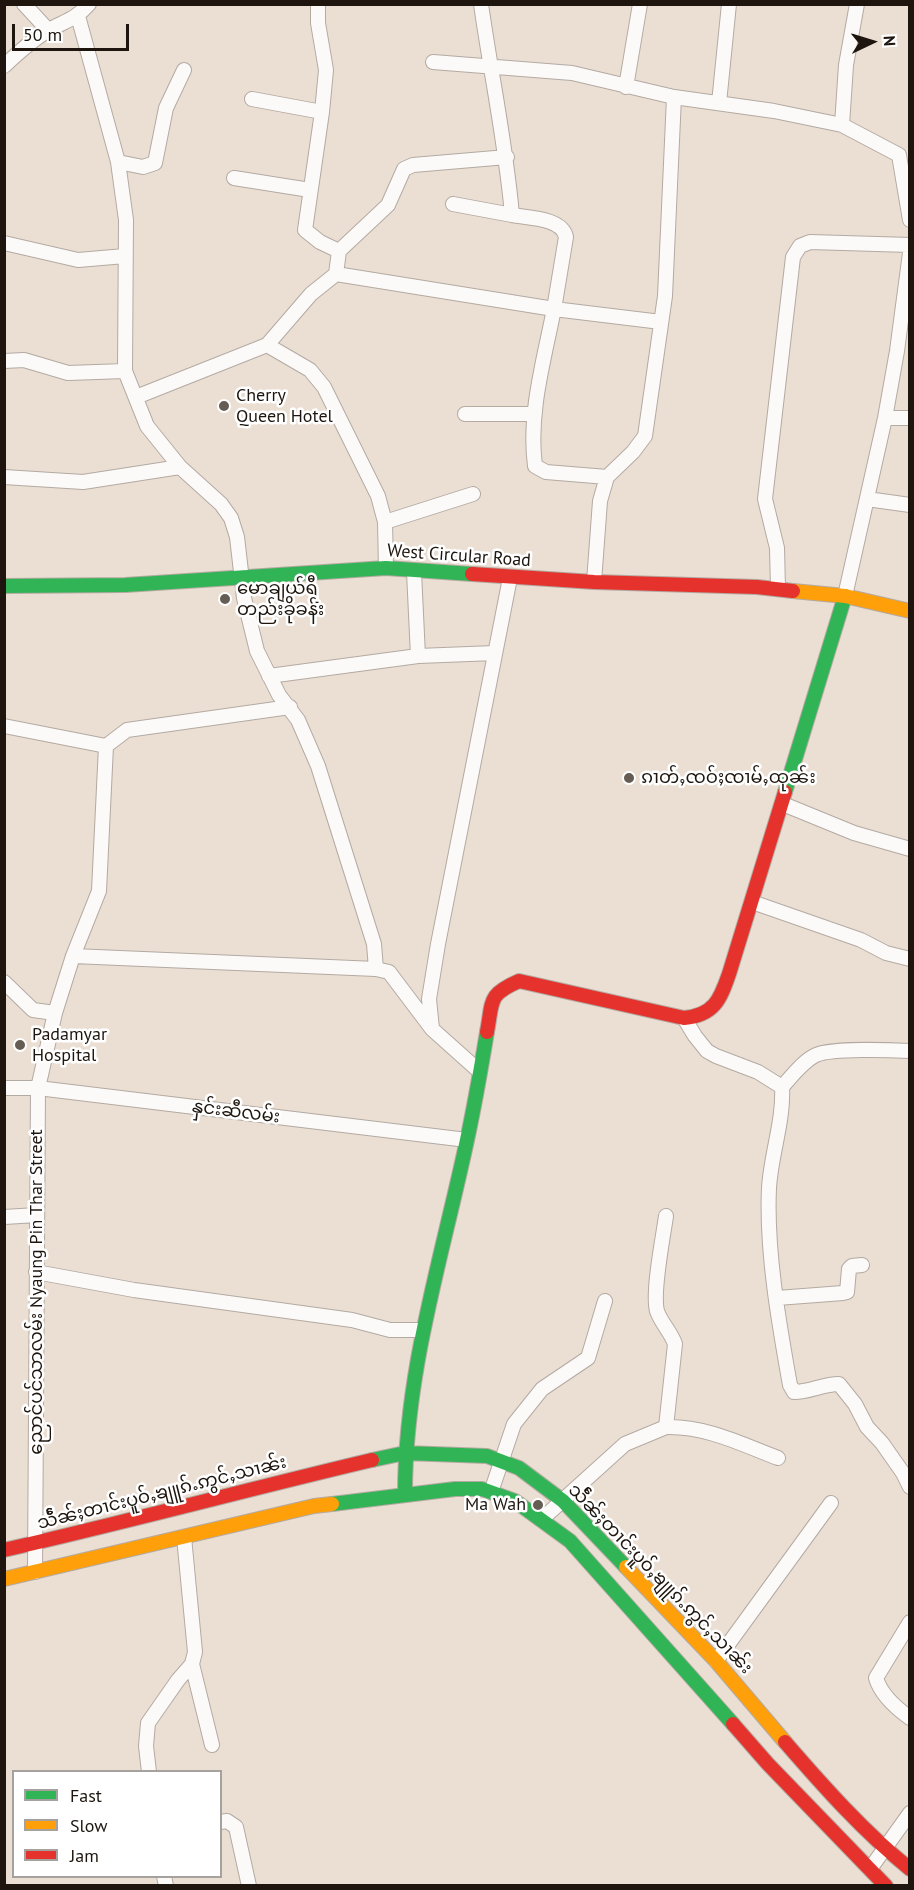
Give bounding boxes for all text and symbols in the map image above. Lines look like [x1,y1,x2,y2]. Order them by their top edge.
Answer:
scale bar [15,12,132,50]
north arrow [842,12,902,72]
text: 50 m [23,23,62,46]
text: N [880,35,900,47]
place label: Cherry Queen Hotel [236,385,333,428]
marker: Cherry Queen Hotel [217,399,231,413]
street label: West Circular Road [386,540,532,572]
place label: မောချယ်ရီ တည်းခိုခန်း [237,578,324,620]
marker: မောချယ်ရီ တည်းခိုခန်း [218,592,232,606]
place label: ၵၢတ်ႇၸဝ်ႈၸၢမ်ႇထုၼ်း [641,767,816,789]
marker: ၵၢတ်ႇၸဝ်ႈၸၢမ်ႇထုၼ်း [622,771,636,785]
place label: Padamyar Hospital [32,1024,107,1066]
marker: Padamyar Hospital [13,1038,27,1052]
street label: နှင်းဆီလမ်း [191,1096,281,1128]
street label: ညောင်ပင်သာလမ်း Nyaung Pin Thar Street [26,1129,48,1455]
street label: သဵႅၼ်ႈတၢင်းပူဝ်ႇၶျူၵ်ႉဢွင်ႇသၢၼ်း [35,1452,289,1534]
street label: သဵႅၼ်ႈတၢင်းပူဝ်ႇၶျူၵ်ႉဢွင်ႇသၢၼ်း [563,1479,757,1679]
place label: Ma Wah [465,1494,526,1516]
marker: Ma Wah [531,1498,545,1512]
legend [12,1770,222,1878]
text: Fast [70,1784,102,1807]
text: Slow [70,1814,108,1837]
text: Jam [70,1844,99,1867]

